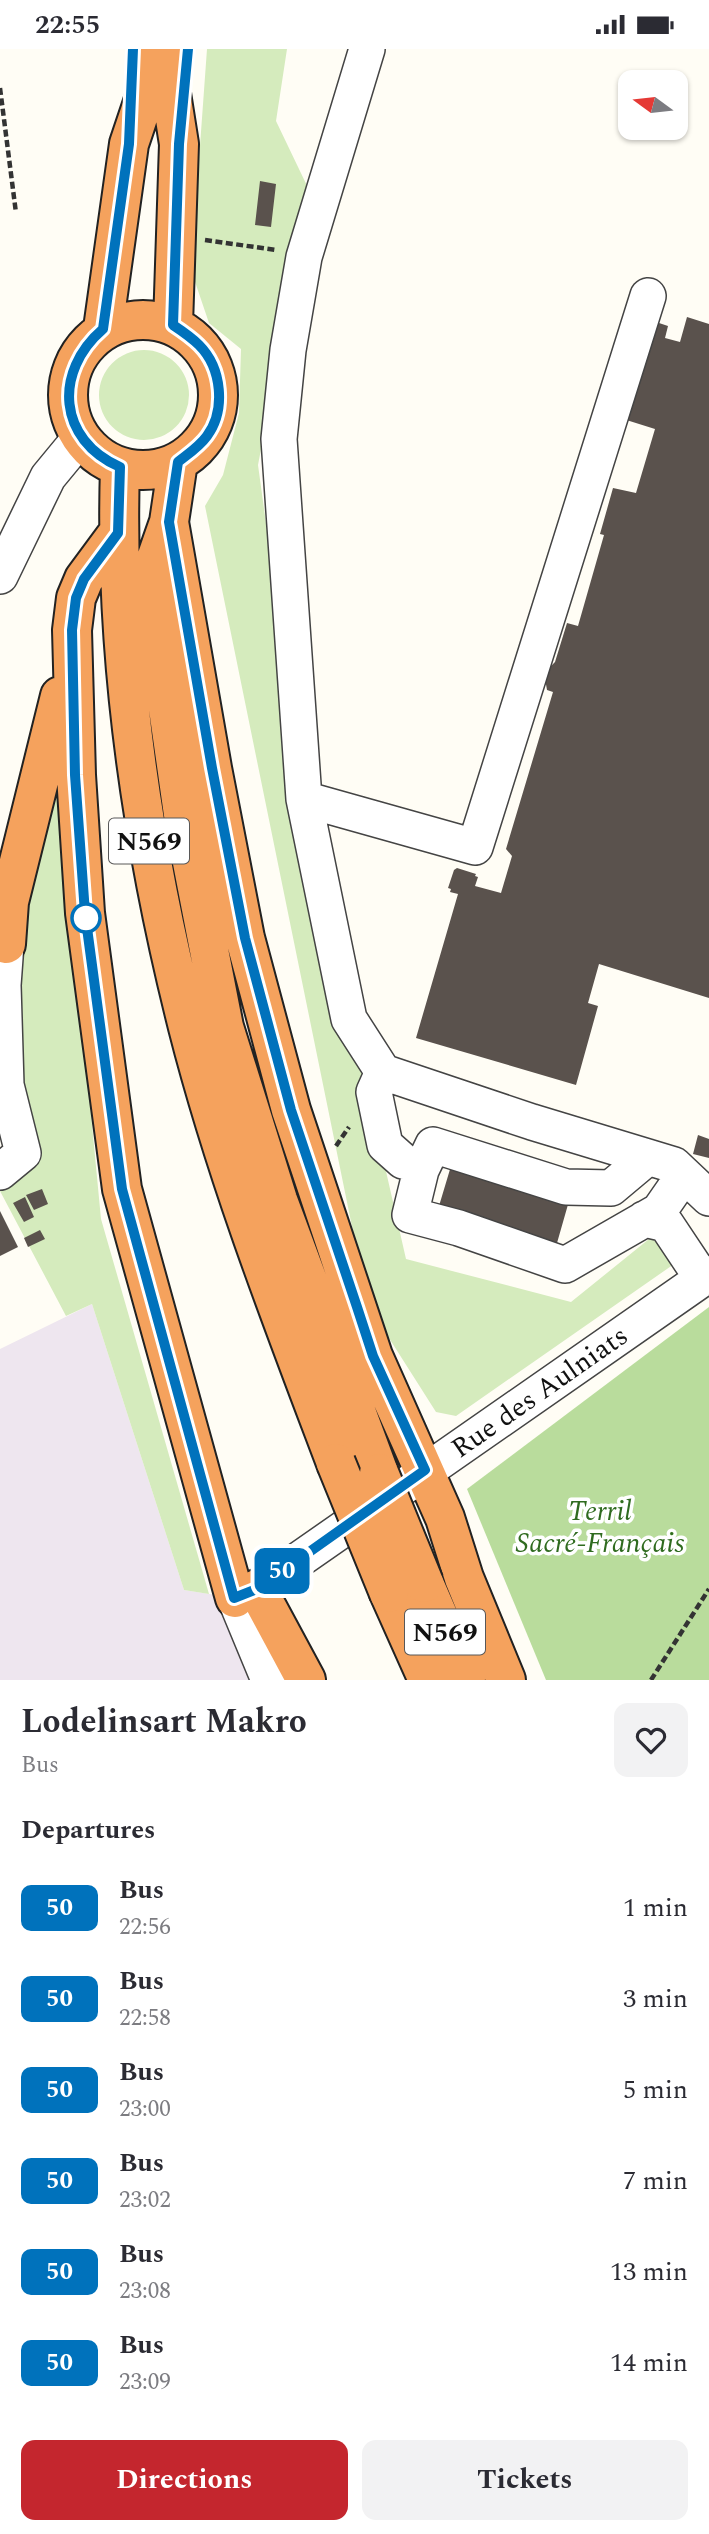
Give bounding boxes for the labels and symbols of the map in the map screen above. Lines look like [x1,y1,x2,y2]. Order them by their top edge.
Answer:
north arrow [618,70,688,140]
road number: N569 [109,819,189,863]
unlabelled marker [71,903,101,933]
street label: Rue des Aulniats [442,1315,637,1470]
park label: Terril Sacré-Français [516,1490,684,1565]
line badge: 50 [250,1548,314,1594]
road number: N569 [405,1609,485,1655]

